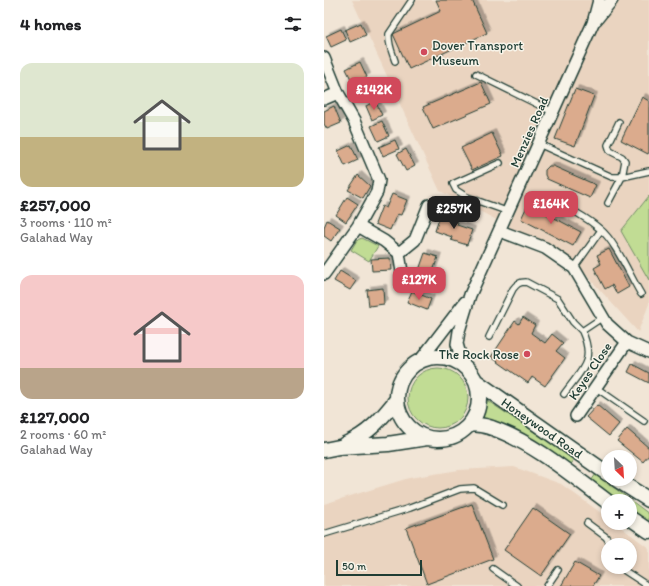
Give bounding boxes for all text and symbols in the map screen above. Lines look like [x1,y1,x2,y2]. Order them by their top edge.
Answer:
icon: filters [282,13,304,35]
text: 4 homes [20,14,81,34]
place label: Dover Transport Museum [432,38,523,68]
marker: Dover Transport Museum [419,47,429,57]
pin: £142K [346,77,402,111]
text: £142K [356,82,392,97]
icon: home [126,89,198,161]
street label: Menzies Road [507,94,551,170]
pin: £164K [523,191,579,225]
text: £257,000 [20,195,91,215]
pin: £257K [426,196,482,230]
text: £164K [533,196,569,211]
text: £257K [436,201,472,216]
text: 3 rooms · 110 m² [20,215,112,230]
text: Galahad Way [20,230,93,245]
pin: £127K [391,267,447,301]
text: £127K [402,272,436,287]
icon: home [126,301,198,373]
street label: Keyes Close [565,339,615,403]
place label: The Rock Rose [439,347,519,362]
marker: The Rock Rose [522,349,532,359]
street label: Honeywood Road [499,394,586,462]
text: £127,000 [20,407,90,427]
text: 2 rooms · 60 m² [20,427,106,442]
text: Galahad Way [20,442,93,457]
north arrow [601,450,637,486]
map controls [601,450,637,574]
button: + [601,494,637,530]
button: − [601,538,637,574]
scale bar [336,558,422,577]
text: 50 m [342,560,366,573]

